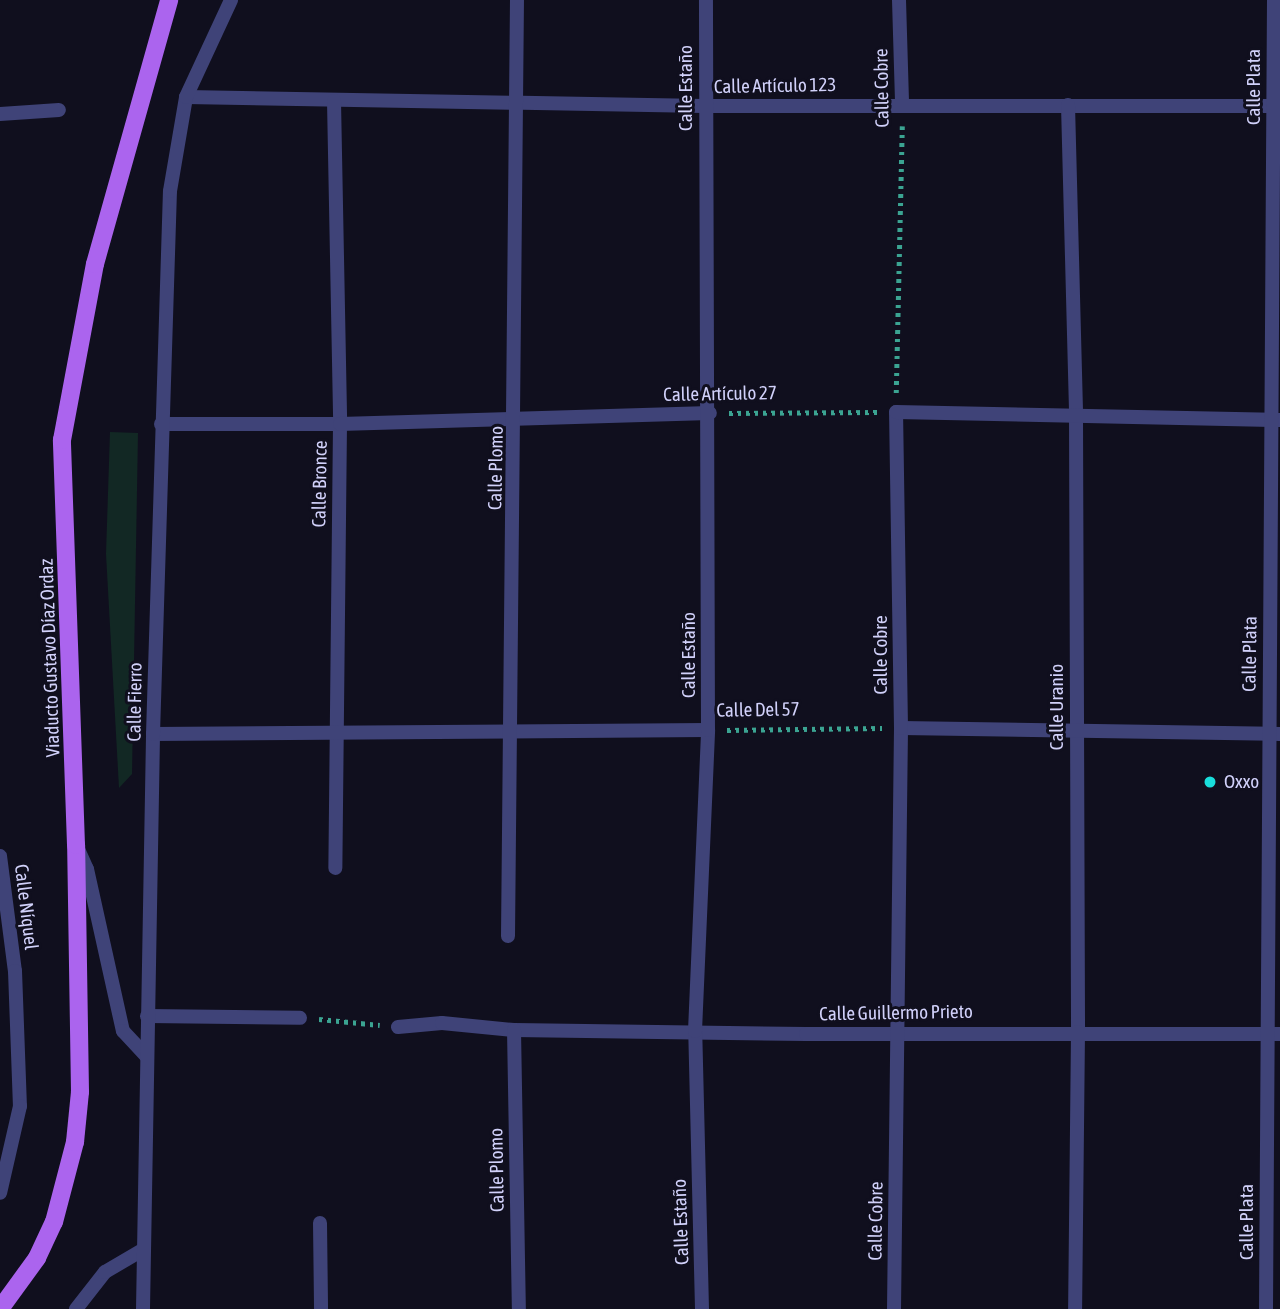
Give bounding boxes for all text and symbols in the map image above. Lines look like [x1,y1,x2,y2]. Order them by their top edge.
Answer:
street label: Calle Estaño [675,45,697,131]
street label: Calle Cobre [870,48,894,128]
street label: Calle Plata [1243,49,1265,125]
street label: Calle Artículo 123 [714,74,836,98]
street label: Calle Artículo 27 [663,382,777,406]
street label: Calle Plomo [484,426,508,510]
street label: Calle Bronce [308,440,332,528]
street label: Viaducto Gustavo Díaz Ordaz [35,558,65,758]
street label: Calle Estaño [678,612,700,698]
street label: Calle Cobre [870,615,892,695]
street label: Calle Plata [1238,616,1262,692]
street label: Calle Fierro [123,662,147,742]
street label: Calle Uranio [1046,664,1068,750]
street label: Calle Del 57 [716,698,800,722]
place label: Oxxo [1224,771,1259,793]
marker: Oxxo [1202,774,1218,790]
street label: Calle Níquel [9,863,43,951]
street label: Calle Guillermo Prieto [819,1000,973,1026]
street label: Calle Plomo [485,1128,509,1212]
street label: Calle Estaño [668,1179,694,1265]
street label: Calle Cobre [864,1181,888,1261]
street label: Calle Plata [1236,1184,1258,1260]

